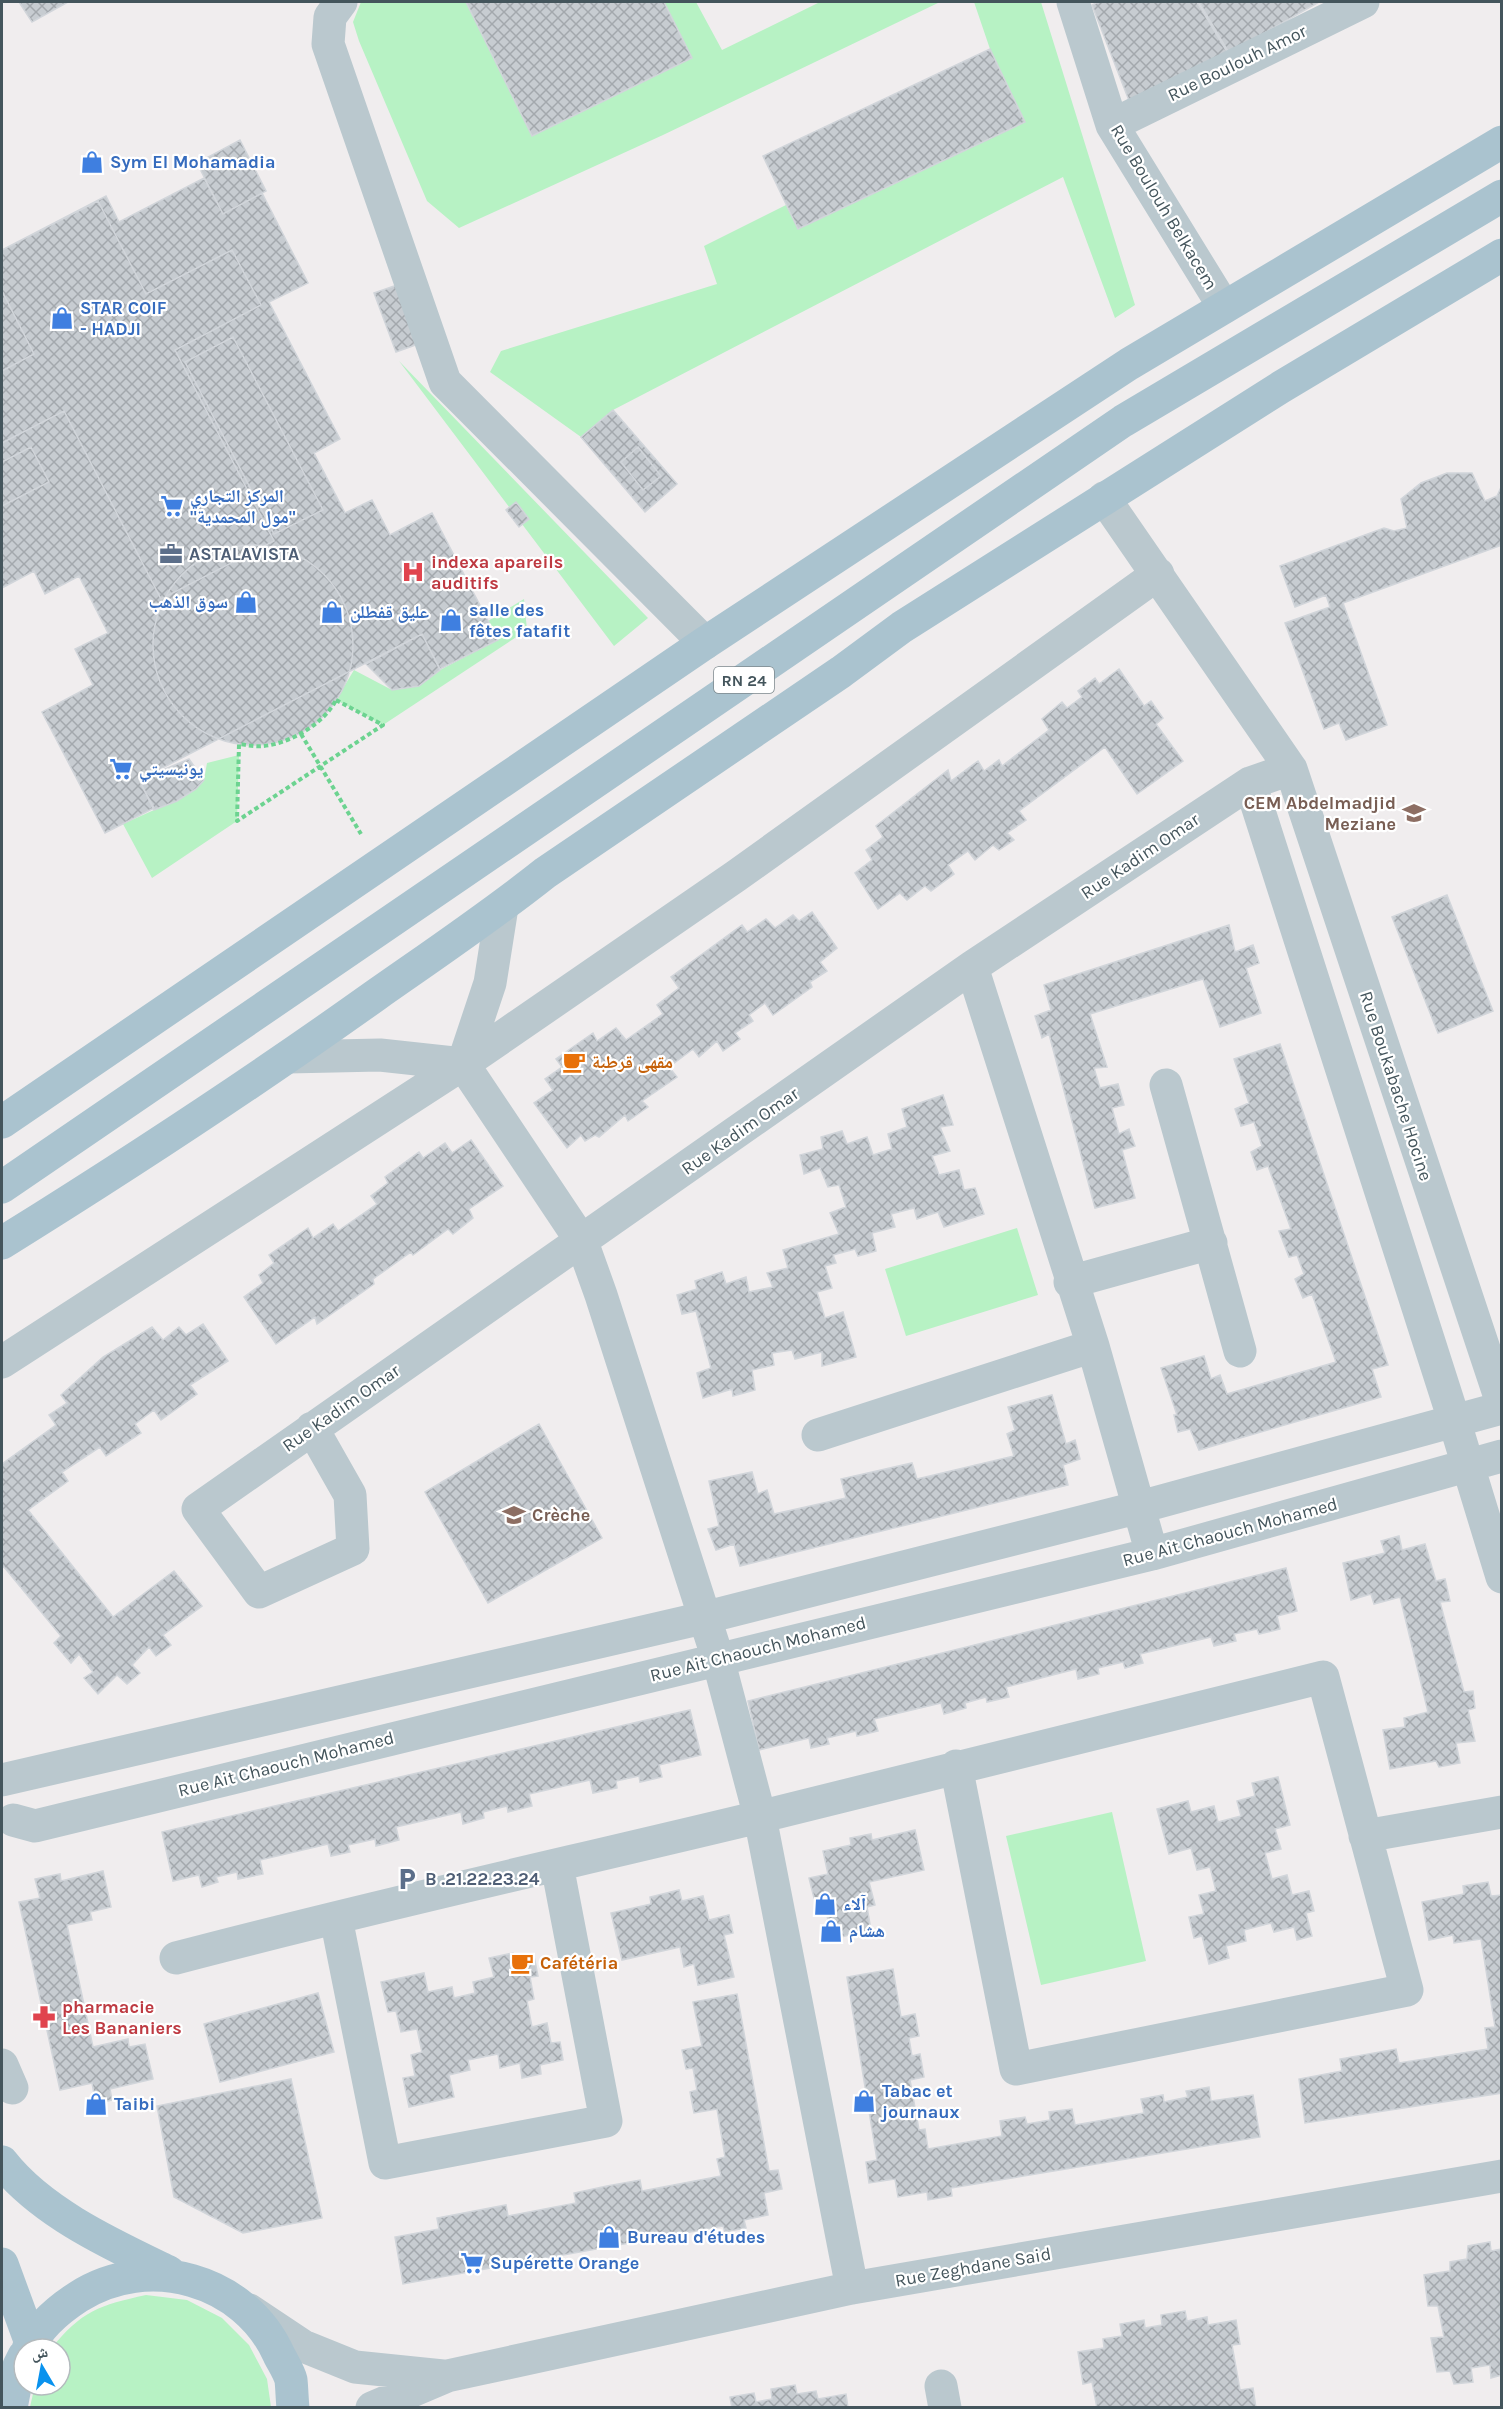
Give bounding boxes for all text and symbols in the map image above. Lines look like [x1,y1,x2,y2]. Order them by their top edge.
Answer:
street label: Rue Boulouh Amor [1164,20,1310,106]
street label: Rue Boulouh Belkacem [1106,120,1222,294]
shop icon: Sym El Mohamadia [79,149,105,175]
place label: Sym El Mohamadia [110,151,276,173]
place label: STAR COIF - HADJI [80,297,167,340]
shop icon: STAR COIF - HADJI [49,305,75,331]
place label: المركز التجاري "مول المحمدية" [190,485,296,528]
supermarket icon: المركز التجاري "مول المحمدية" [159,493,185,519]
office icon: ASTALAVISTA [158,541,184,567]
place label: ASTALAVISTA [189,543,299,565]
place label: indexa apareils auditifs [431,551,563,594]
hospital icon: indexa apareils auditifs [400,559,426,585]
shop icon: سوق الذهب [233,589,259,615]
place label: سوق الذهب [149,591,228,613]
shop icon: عليق قفطلن [319,599,345,625]
place label: salle des fêtes fatafit [469,599,570,642]
place label: عليق قفطلن [350,601,429,623]
shop icon: salle des fêtes fatafit [438,607,464,633]
road number: RN 24 [714,667,774,693]
supermarket icon: يونيسيتي [108,756,134,782]
place label: يونيسيتي [139,758,203,783]
place label: CEM Abdelmadjid Meziane [1244,792,1396,835]
school or university icon: CEM Abdelmadjid Meziane [1401,800,1427,826]
street label: Rue Kadim Omar [1077,808,1204,904]
street label: Rue Boukabache Hocine [1355,988,1437,1184]
cafe icon: مقهى قرطبة [561,1049,587,1075]
place label: مقهى قرطبة [592,1051,673,1073]
street label: Rue Kadim Omar [677,1082,803,1180]
street label: Rue Kadim Omar [278,1359,404,1457]
street label: Rue Ait Chaouch Mohamed [1120,1493,1340,1571]
school or university icon: Crèche [501,1502,527,1528]
place label: Crèche [532,1504,590,1526]
street label: Rue Ait Chaouch Mohamed [648,1612,868,1686]
street label: Rue Ait Chaouch Mohamed [176,1727,396,1801]
parking icon: B .21.22.23.24 [394,1866,420,1892]
place label: B .21.22.23.24 [425,1868,540,1890]
shop icon: آلاء [812,1891,838,1917]
place label: آلاء [843,1893,866,1915]
shop icon: هشام [818,1918,844,1944]
place label: هشام [849,1920,885,1943]
cafe icon: Cafétéria [509,1950,535,1976]
place label: Cafétéria [540,1952,618,1974]
place label: pharmacie Les Bananiers [62,1996,182,2039]
pharmacy icon: pharmacie Les Bananiers [31,2004,57,2030]
place label: Tabac et journaux [880,2080,960,2123]
shop icon: Tabac et journaux [851,2088,877,2114]
shop icon: Taibi [83,2091,109,2117]
place label: Taibi [114,2093,155,2115]
shop icon: Bureau d'études [596,2224,622,2250]
place label: Bureau d'études [627,2226,765,2248]
street label: Rue Zeghdane Said [893,2242,1053,2292]
supermarket icon: Supérette Orange [459,2250,485,2276]
place label: Supérette Orange [490,2252,639,2274]
north arrow [12,2337,72,2397]
text: ش [29,2342,50,2364]

